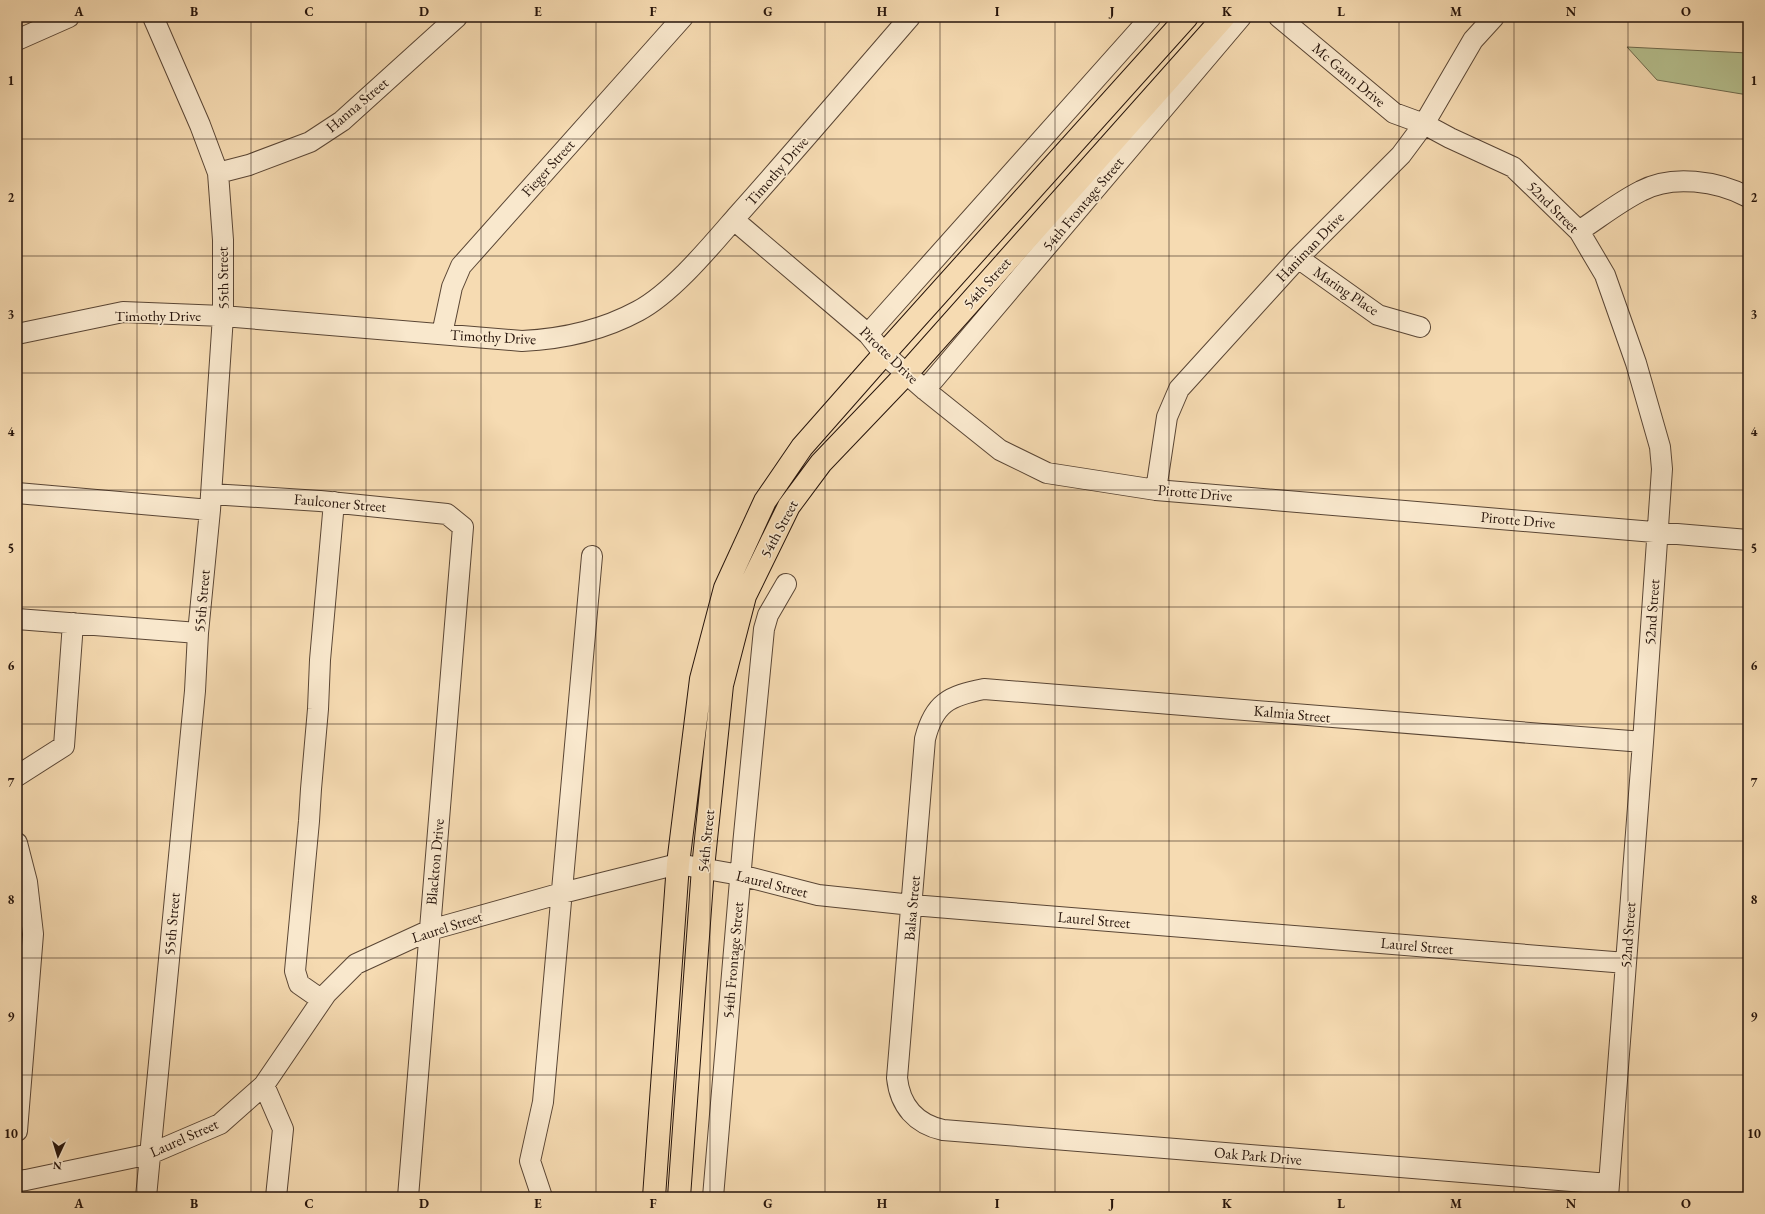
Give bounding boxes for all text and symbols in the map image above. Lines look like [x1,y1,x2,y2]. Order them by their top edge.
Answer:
text: A [73,3,84,20]
text: B [190,3,198,20]
text: C [304,3,314,20]
text: D [419,3,429,20]
text: E [534,3,542,20]
text: F [649,3,657,20]
text: G [763,3,773,20]
text: H [877,3,888,20]
text: I [995,3,1000,20]
text: J [1108,3,1115,20]
text: K [1222,3,1233,20]
text: L [1337,3,1345,20]
text: M [1450,3,1462,20]
text: N [1566,3,1577,20]
text: O [1681,3,1691,20]
street label: Mc Gann Drive [1309,38,1390,111]
text: 1 [8,72,15,89]
text: 1 [1751,72,1758,89]
street label: Hanna Street [321,73,392,136]
street label: Timothy Drive [741,132,812,209]
street label: Fieger Street [517,135,578,200]
street label: 54th Frontage Street [1038,153,1128,255]
street label: 52nd Street [1523,177,1584,237]
text: 2 [8,189,15,206]
text: 2 [1751,189,1758,206]
street label: Haniman Drive [1271,207,1348,286]
street label: 55th Street [212,246,233,310]
street label: 54th Street [959,253,1015,312]
street label: Maring Place [1310,262,1383,319]
text: 3 [8,306,15,323]
street label: Timothy Drive [115,306,201,325]
text: 3 [1751,306,1758,323]
street label: Pirotte Drive [856,322,923,388]
street label: Timothy Drive [449,325,537,348]
text: 4 [8,423,15,440]
text: 4 [1751,423,1758,440]
street label: Pirotte Drive [1157,480,1233,505]
street label: Faulconer Street [293,489,387,516]
street label: 54th Street [755,496,802,561]
street label: Pirotte Drive [1480,507,1556,532]
text: 5 [8,540,14,557]
text: 5 [1751,540,1757,557]
street label: 55th Street [189,569,214,633]
street label: 52nd Street [1640,578,1663,645]
text: 6 [8,657,15,674]
text: 6 [1751,657,1758,674]
street label: Kalmia Street [1253,701,1332,726]
text: 7 [8,774,15,791]
text: 7 [1751,774,1758,791]
street label: 54th Street [693,808,718,873]
street label: Blackton Drive [421,818,448,906]
street label: Laurel Street [734,865,810,902]
street label: Balsa Street [899,874,924,941]
text: 8 [8,891,15,908]
text: 8 [1751,891,1758,908]
street label: 55th Street [159,892,184,956]
street label: 54th Frontage Street [718,901,747,1019]
street label: 52nd Street [1616,901,1639,968]
street label: Laurel Street [409,906,485,947]
street label: Laurel Street [1057,907,1132,932]
street label: Laurel Street [1380,933,1455,958]
text: 9 [8,1008,15,1025]
text: 9 [1751,1008,1758,1025]
street label: Laurel Street [147,1114,221,1161]
text: 10 [4,1125,18,1142]
text: 10 [1747,1125,1761,1142]
north arrow [38,1136,78,1176]
street label: Oak Park Drive [1213,1142,1303,1169]
text: N [52,1159,62,1173]
text: A [73,1195,84,1212]
text: B [190,1195,198,1212]
text: C [304,1195,314,1212]
text: D [419,1195,429,1212]
text: E [534,1195,542,1212]
text: F [649,1195,657,1212]
text: G [763,1195,773,1212]
text: H [877,1195,888,1212]
text: I [995,1195,1000,1212]
text: J [1108,1195,1115,1212]
text: K [1222,1195,1233,1212]
text: L [1337,1195,1345,1212]
text: M [1450,1195,1462,1212]
text: N [1566,1195,1577,1212]
text: O [1681,1195,1691,1212]

